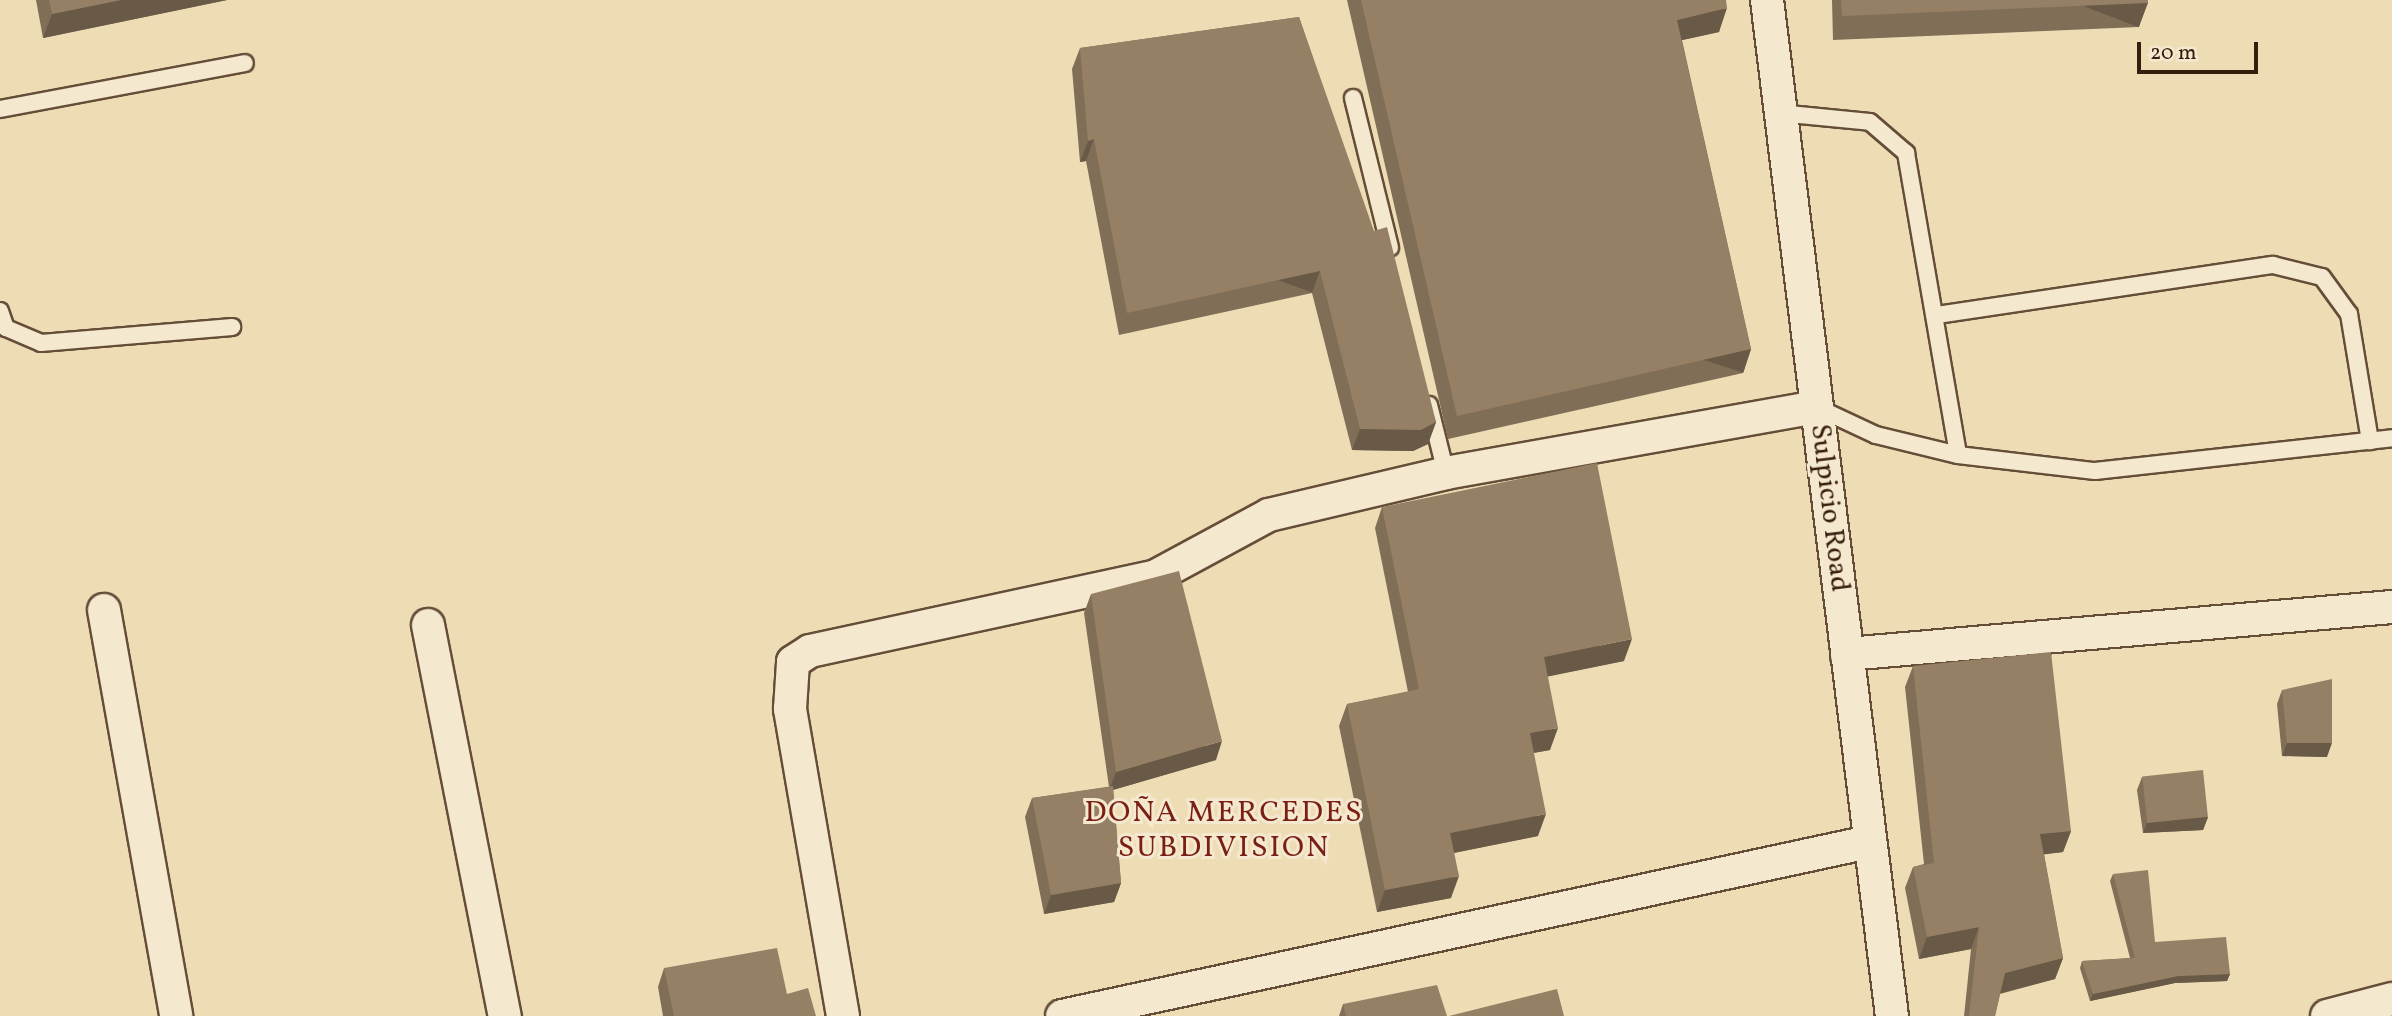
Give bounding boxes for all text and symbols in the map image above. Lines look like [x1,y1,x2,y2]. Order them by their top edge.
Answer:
scale bar [2140,28,2261,72]
text: 20 m [2150,39,2196,68]
street label: Sulpicio Road [1802,422,1856,594]
district label: DOÑA MERCEDES SUBDIVISION [1086,795,1362,866]

